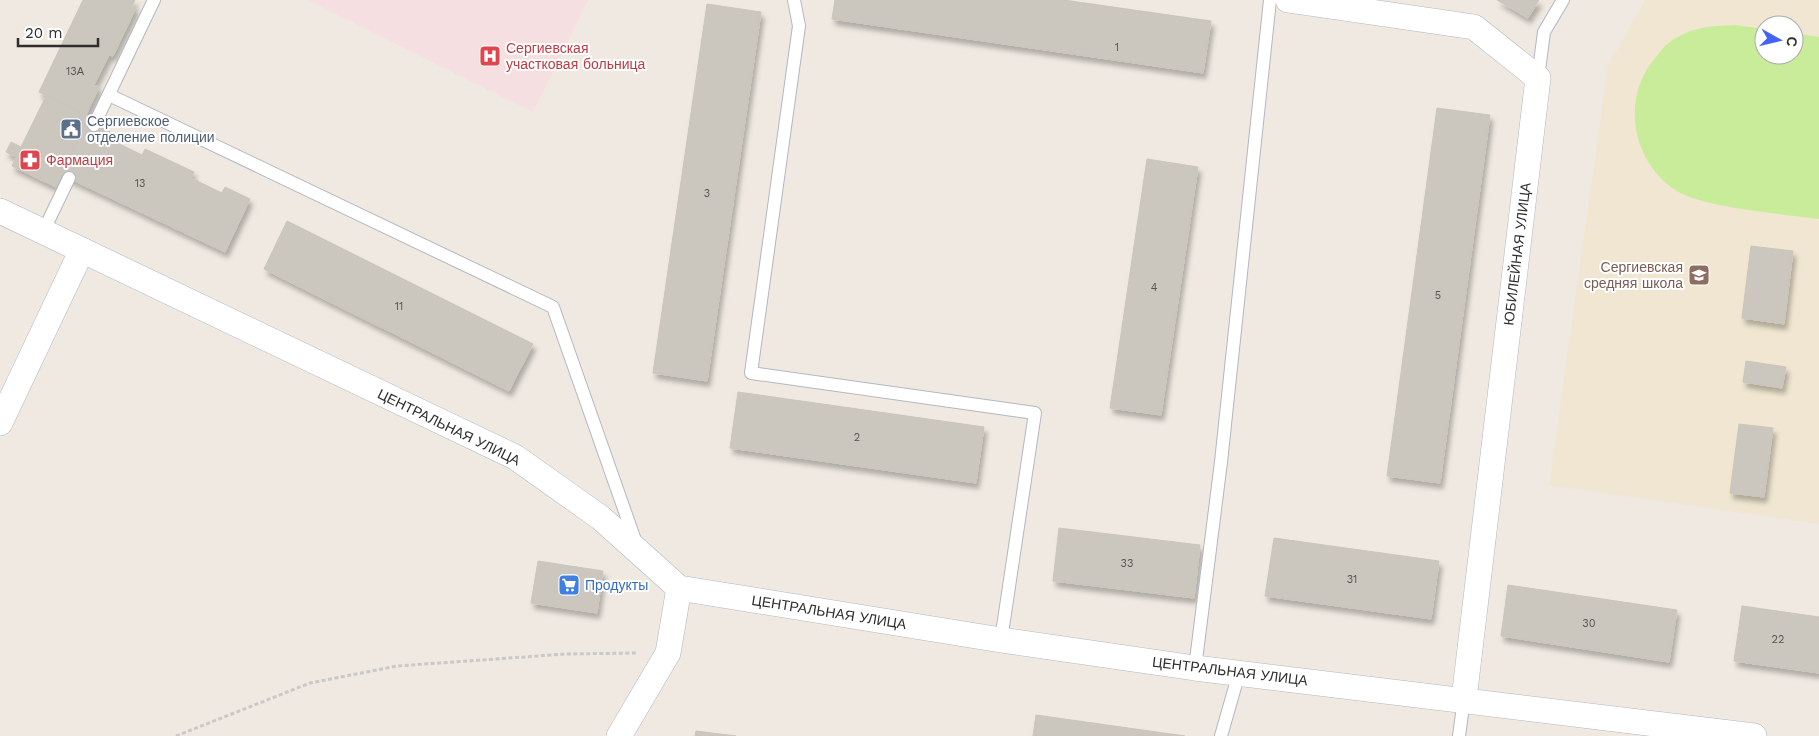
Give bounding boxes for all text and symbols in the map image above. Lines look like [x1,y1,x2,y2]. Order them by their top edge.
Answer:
scale bar [18,15,98,47]
north arrow [1754,15,1804,65]
text: 20 m [25,24,63,42]
text: С [1783,36,1801,48]
place label: Сергиевская участковая больница [506,40,646,72]
house number: 1 [1115,41,1119,54]
hospital icon: Сергиевская участковая больница [478,44,502,68]
house number: 13А [66,65,85,78]
place label: Сергиевское отделение полиции [87,113,215,145]
public building icon: Сергиевское отделение полиции [59,117,83,141]
pharmacy icon: Фармация [18,148,42,172]
place label: Фармация [46,152,113,168]
house number: 13 [135,177,145,190]
street label: ЮБИЛЕЙНАЯ УЛИЦА [1499,181,1534,326]
house number: 3 [704,187,710,200]
place label: Сергиевская средняя школа [1584,259,1683,291]
school or university icon: Сергиевская средняя школа [1687,263,1711,287]
house number: 4 [1151,281,1158,294]
house number: 5 [1435,289,1441,302]
house number: 11 [395,300,403,313]
street label: ЦЕНТРАЛЬНАЯ УЛИЦА [375,386,523,469]
house number: 2 [854,431,860,444]
house number: 33 [1121,557,1133,570]
supermarket icon: Продукты [557,573,581,597]
house number: 31 [1347,573,1357,586]
place label: Продукты [585,577,648,593]
street label: ЦЕНТРАЛЬНАЯ УЛИЦА [750,592,908,632]
house number: 30 [1582,617,1596,630]
house number: 22 [1772,633,1784,646]
street label: ЦЕНТРАЛЬНАЯ УЛИЦА [1151,654,1309,689]

